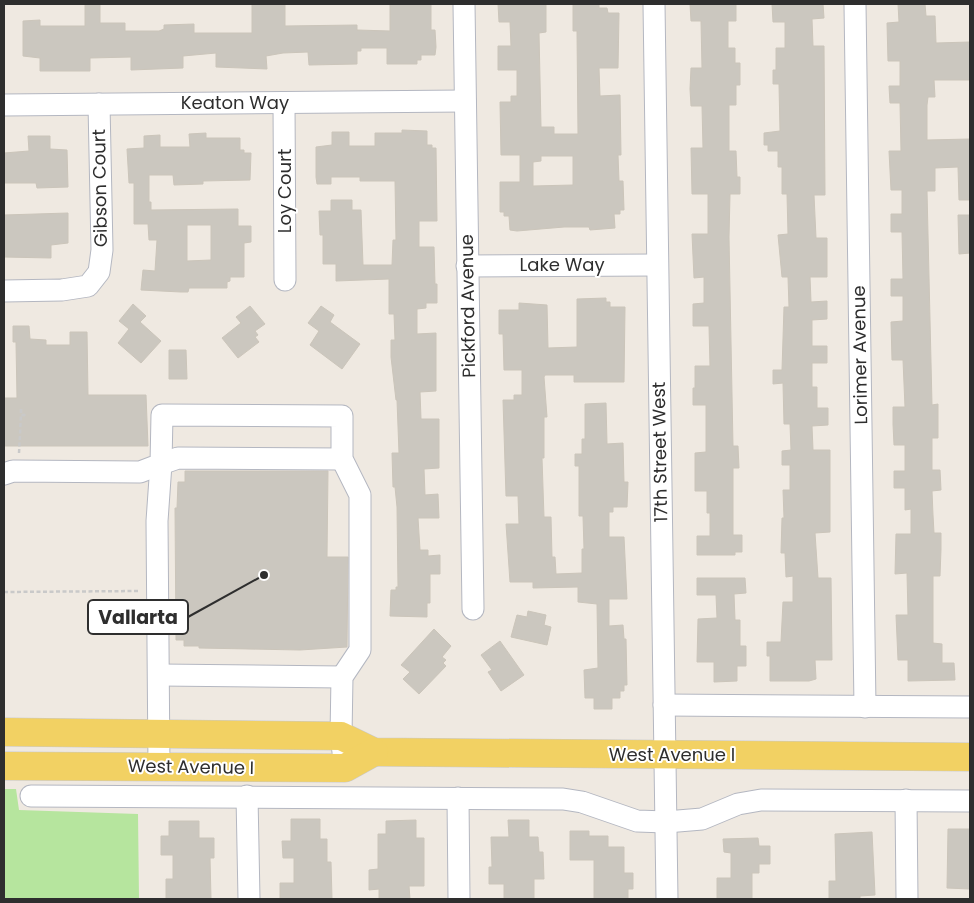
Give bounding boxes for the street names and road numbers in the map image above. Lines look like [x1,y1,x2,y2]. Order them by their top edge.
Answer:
street label: Keaton Way [181,90,289,115]
street label: Gibson Court [86,129,113,247]
street label: Loy Court [272,149,297,233]
street label: Pickford Avenue [454,234,481,378]
street label: Lake Way [519,252,605,277]
street label: Lorimer Avenue [846,285,873,425]
street label: 17th Street West [646,381,673,523]
street label: West Avenue I [609,742,735,767]
street label: West Avenue I [128,753,254,780]

